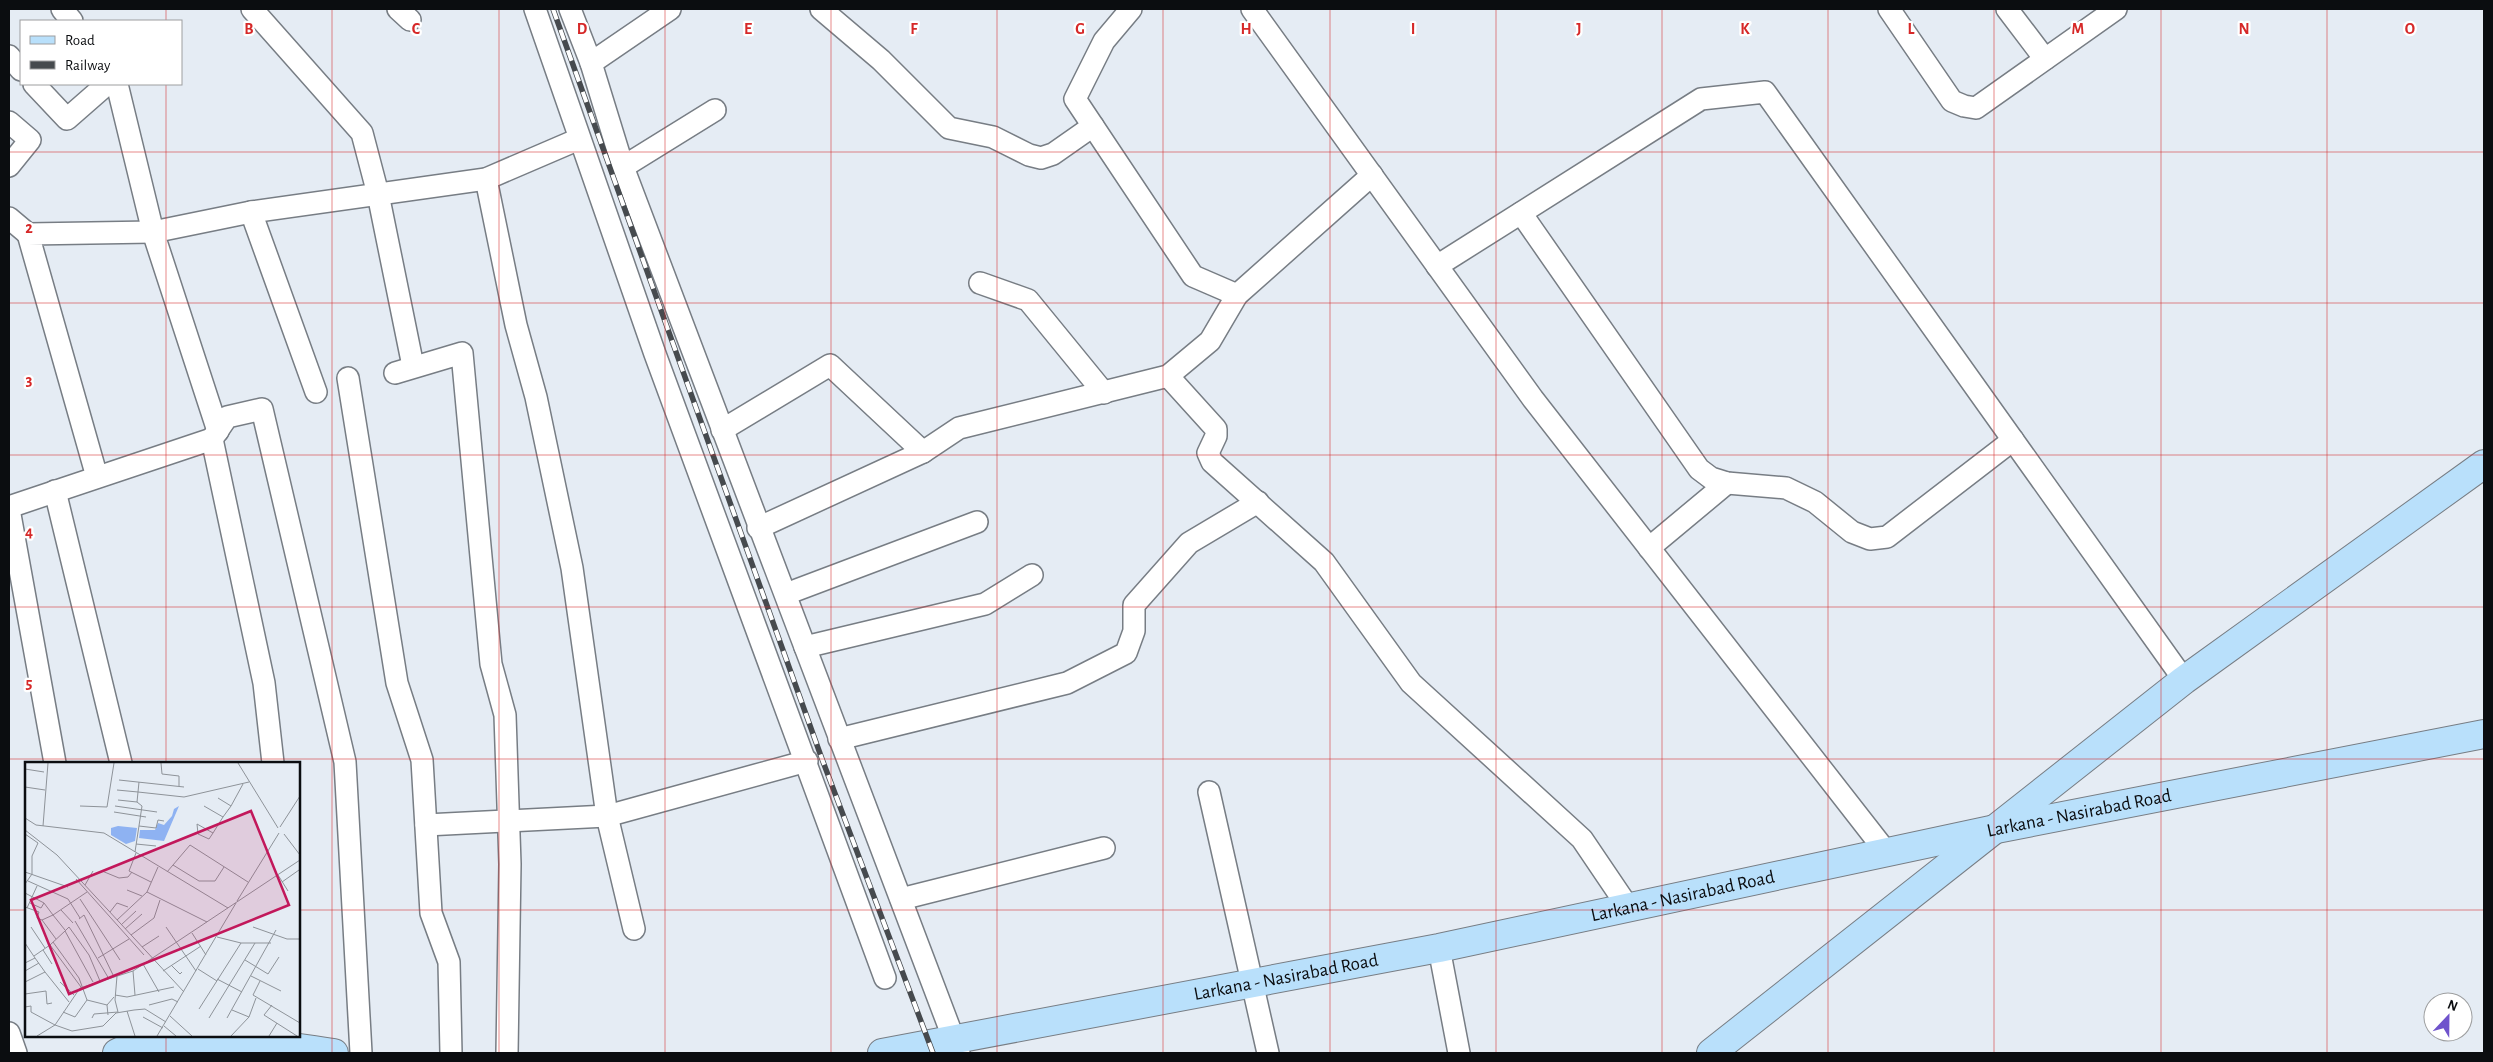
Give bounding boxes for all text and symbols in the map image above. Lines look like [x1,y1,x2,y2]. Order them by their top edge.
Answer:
legend [20,20,182,85]
text: B [244,21,254,37]
text: C [412,21,421,37]
text: D [577,21,588,37]
text: E [744,21,752,37]
text: F [910,21,918,37]
text: G [1075,21,1085,37]
text: H [1240,21,1252,37]
text: I [1411,21,1415,37]
text: J [1576,21,1582,37]
text: K [1740,21,1750,37]
text: L [1908,21,1915,37]
text: M [2072,21,2084,37]
text: N [2238,21,2250,37]
text: O [2405,21,2415,37]
text: Road [65,33,95,48]
text: Railway [65,58,111,73]
text: 2 [25,220,33,236]
text: 3 [26,372,33,388]
text: 4 [25,524,33,540]
text: 5 [26,675,33,691]
inset map [25,762,300,1037]
street label: Larkana - Nasirabad Road [1985,786,2173,840]
street label: Larkana - Nasirabad Road [1589,867,1776,925]
street label: Larkana - Nasirabad Road [1192,950,1380,1004]
north arrow [2423,992,2473,1042]
text: N [2445,998,2460,1014]

